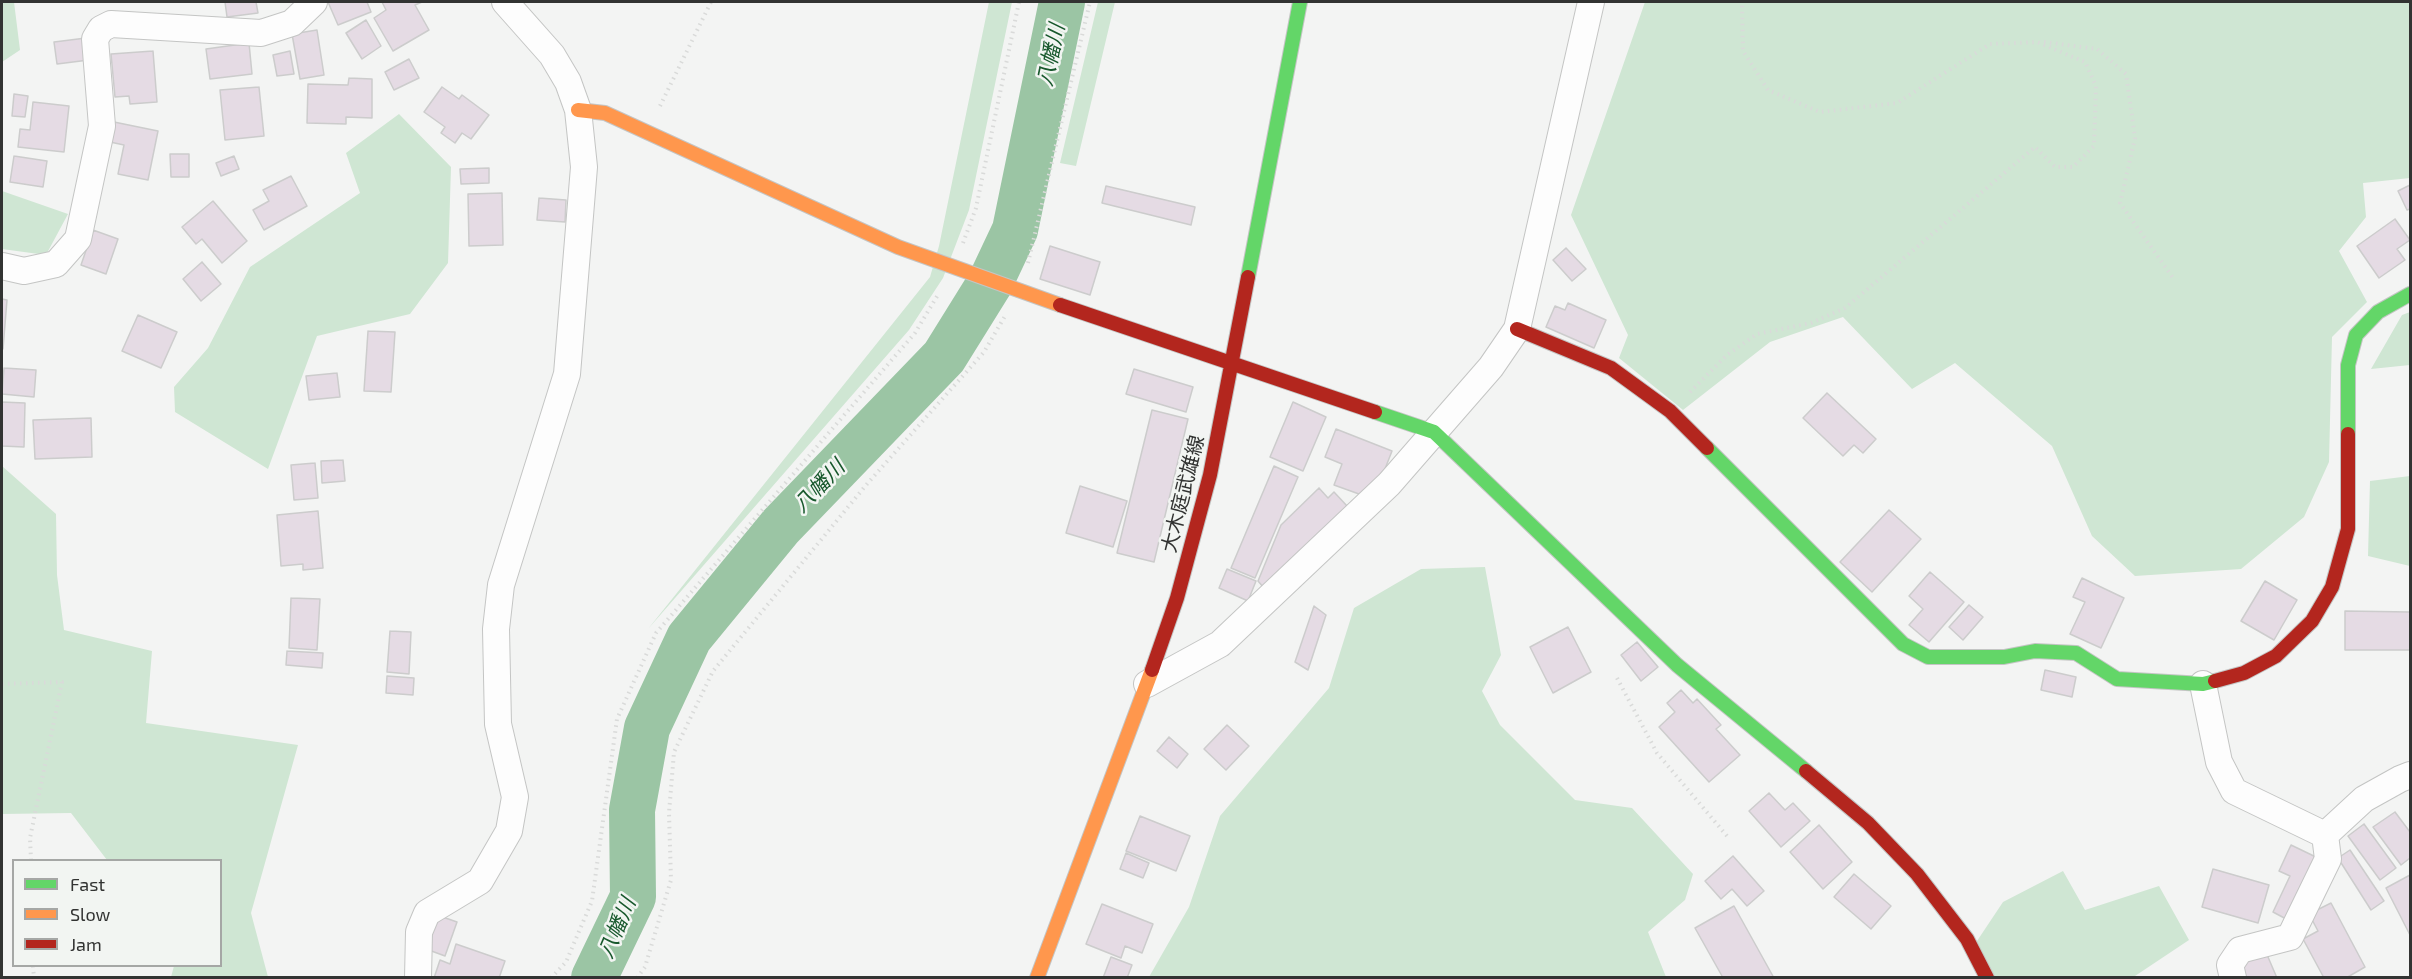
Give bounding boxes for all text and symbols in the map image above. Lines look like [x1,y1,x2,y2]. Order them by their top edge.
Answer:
water label: 八幡川 [1032,22,1070,88]
street label: 大木庭武雄線 [1157,433,1209,555]
water label: 八幡川 [788,455,850,517]
legend [12,859,222,967]
text: Fast [70,873,105,895]
water label: 八幡川 [593,894,641,962]
text: Slow [70,903,110,925]
text: Jam [70,933,102,955]

